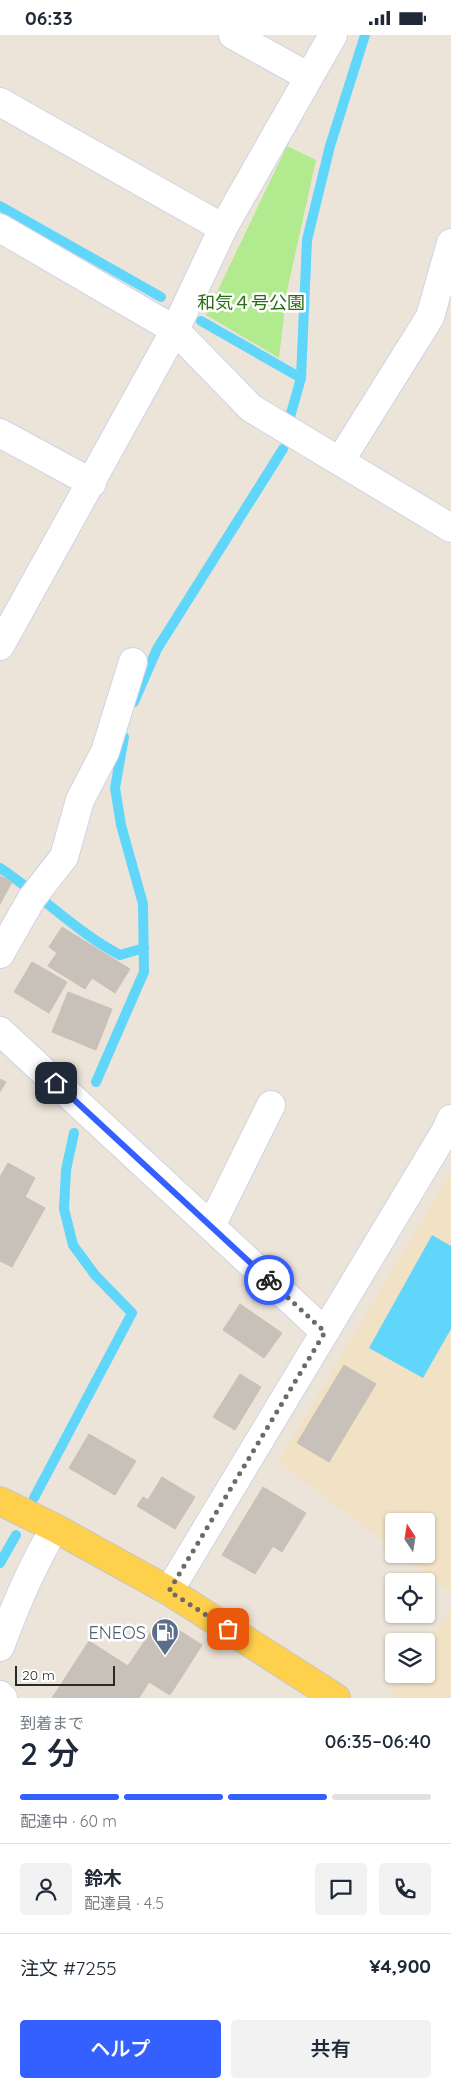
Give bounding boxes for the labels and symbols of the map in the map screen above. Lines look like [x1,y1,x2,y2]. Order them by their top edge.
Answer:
park label: 和気４号公園 [197,291,305,314]
pin [35,1062,77,1104]
courier [244,1255,294,1305]
north arrow [385,1513,435,1563]
pin [207,1608,249,1650]
fuel station icon: ENEOS [150,1617,180,1656]
place label: ENEOS [89,1621,146,1644]
scale bar [15,1663,115,1686]

